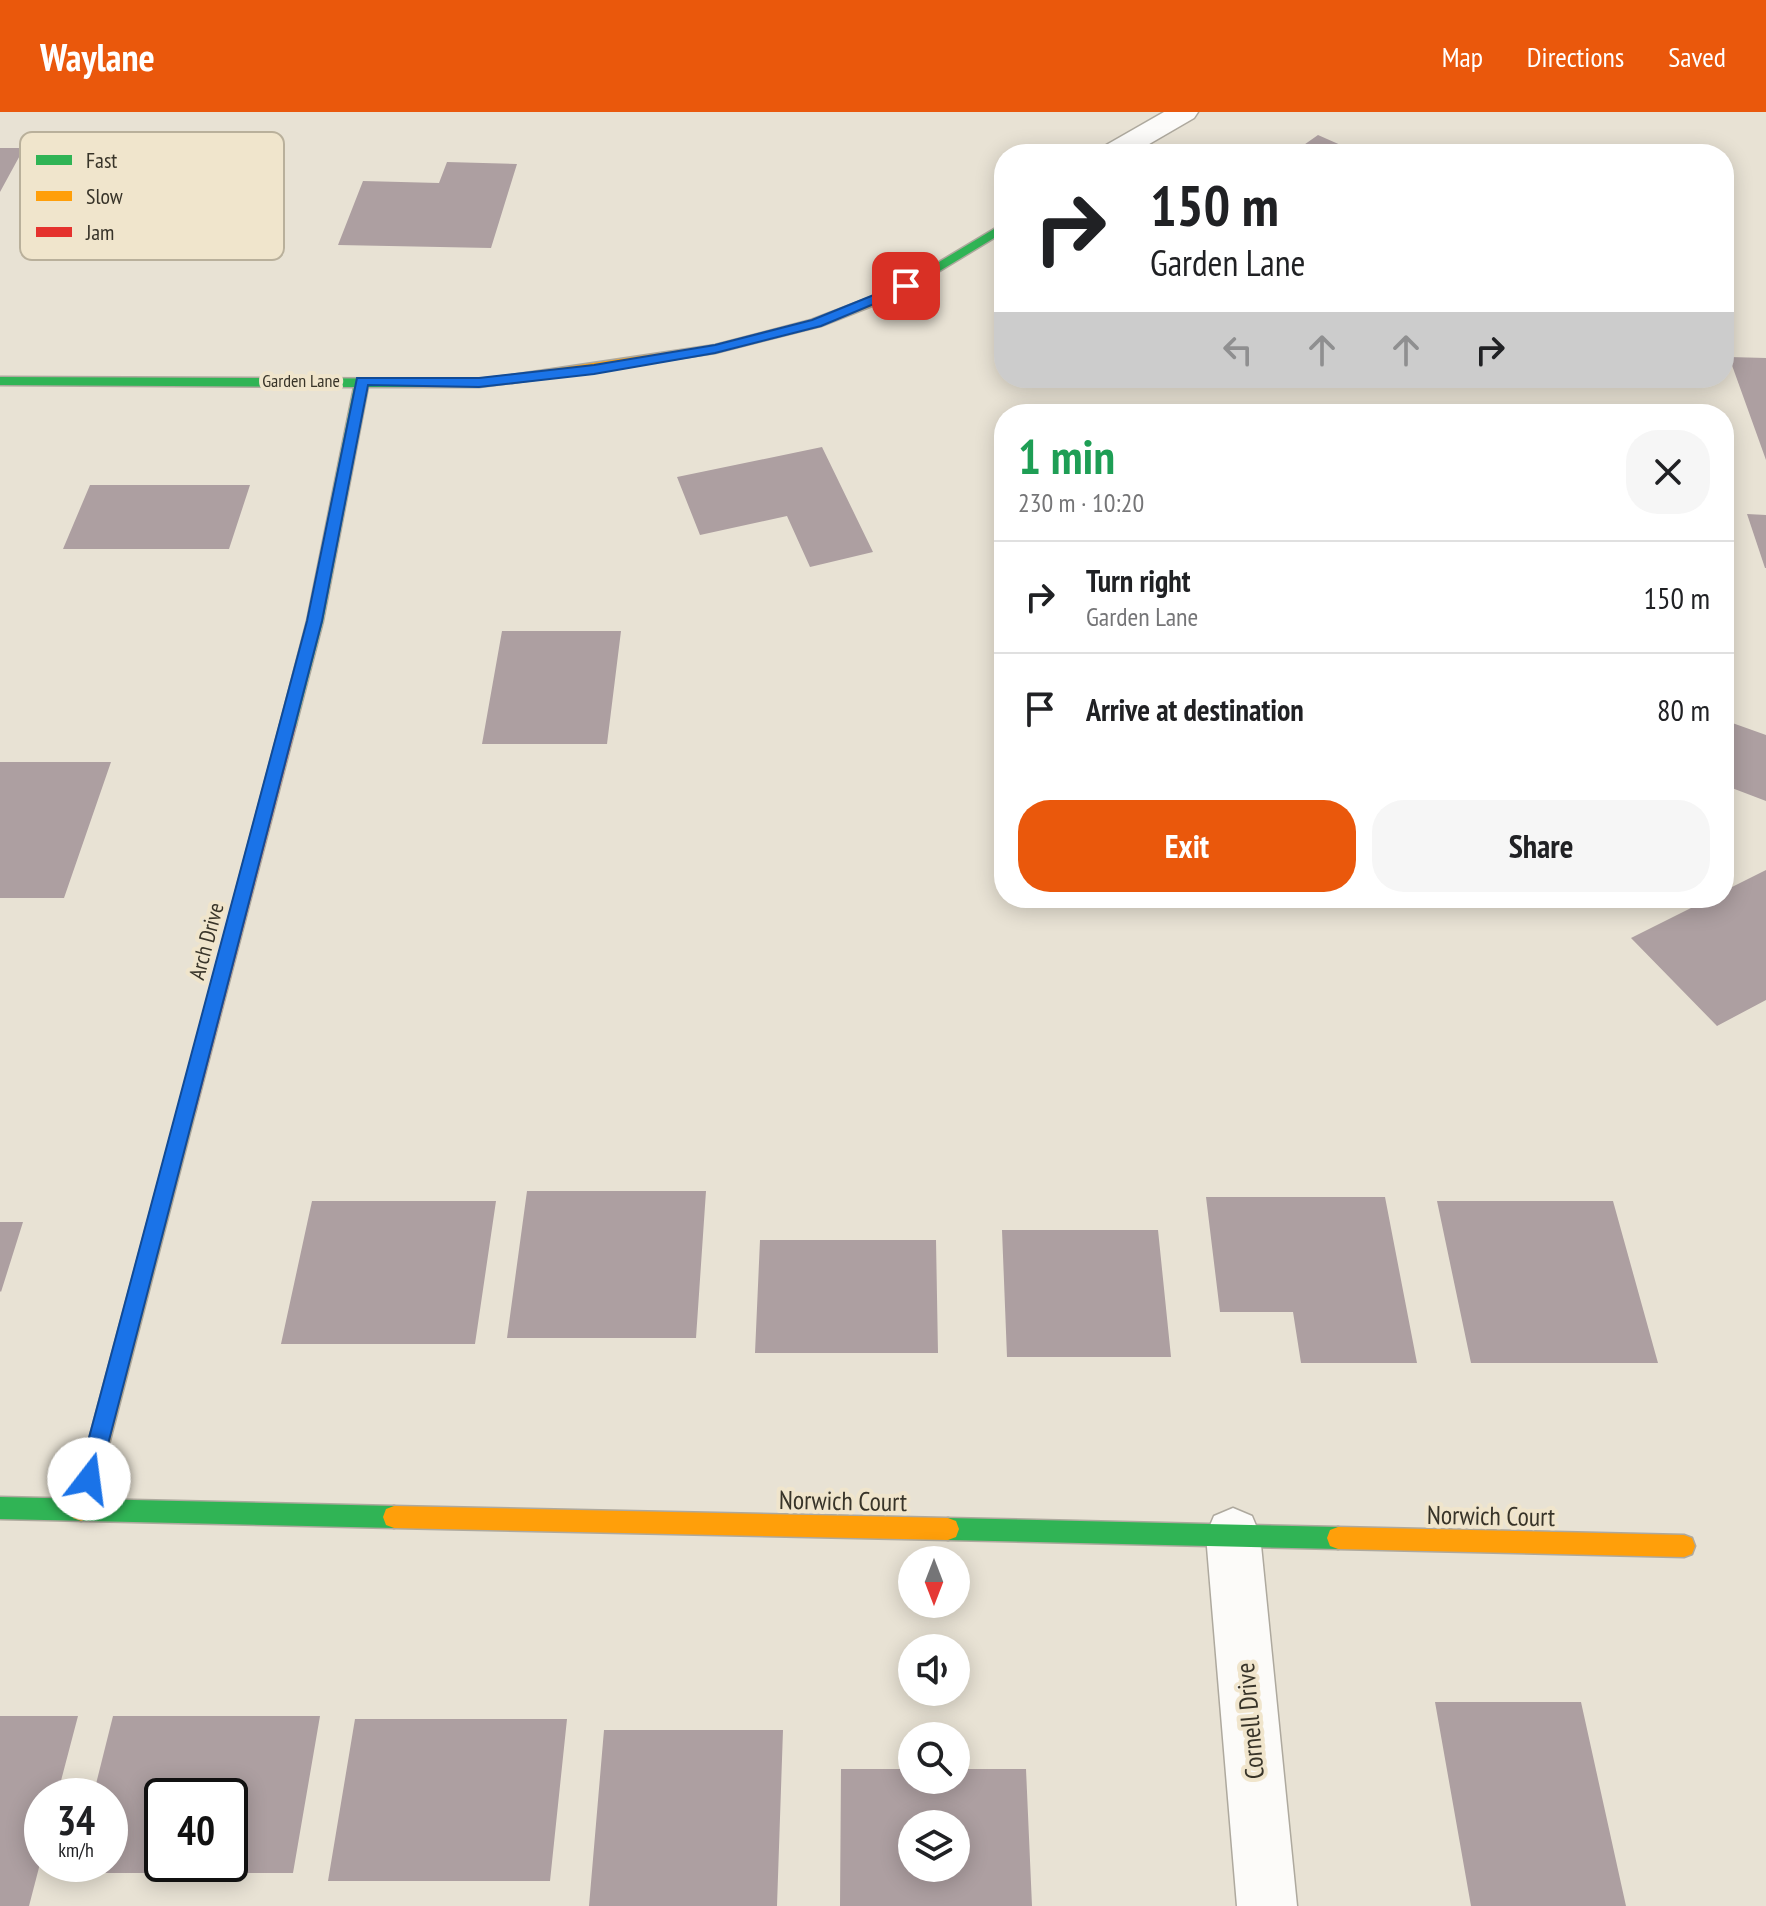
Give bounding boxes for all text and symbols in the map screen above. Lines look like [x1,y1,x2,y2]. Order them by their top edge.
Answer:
text: Waylane [40,32,155,81]
text: Map [1442,38,1483,75]
text: Directions [1527,38,1624,75]
text: Saved [1668,38,1726,75]
legend [20,132,284,260]
text: Fast [86,146,117,174]
text: 150 m [1150,169,1279,241]
icon: right [1018,176,1122,280]
text: Slow [86,182,123,210]
text: Jam [85,218,114,246]
text: Garden Lane [1150,239,1305,286]
pin [872,252,940,320]
icon: arrive [884,264,928,308]
icon: left [1216,328,1260,372]
icon: ahead [1300,328,1344,372]
icon: ahead [1384,328,1428,372]
icon: right [1468,328,1512,372]
street label: Garden Lane [262,369,340,392]
text: 1 min [1018,425,1115,487]
button: close [1626,430,1710,514]
text: 230 m · 10:20 [1018,486,1144,519]
text: Turn right [1086,561,1190,600]
icon: right [1018,575,1062,619]
text: 150 m [1644,578,1710,617]
text: Garden Lane [1086,600,1198,633]
icon: arrive [1018,687,1062,731]
text: Arrive at destination [1086,690,1304,729]
text: 80 m [1657,690,1710,729]
button: Exit [1018,800,1356,892]
button: Share [1372,800,1710,892]
street label: Arch Drive [182,899,230,983]
position arrow [47,1437,131,1521]
street label: Norwich Court [779,1483,907,1518]
street label: Norwich Court [1427,1498,1555,1533]
north arrow [898,1546,970,1618]
map controls [898,1546,970,1882]
button: sound [898,1634,970,1706]
street label: Cornell Drive [1228,1662,1271,1781]
button: search [898,1722,970,1794]
speed limit sign: 40 [144,1778,248,1882]
text: 34 [57,1794,95,1846]
button: layers [898,1810,970,1882]
text: km/h [58,1837,94,1863]

